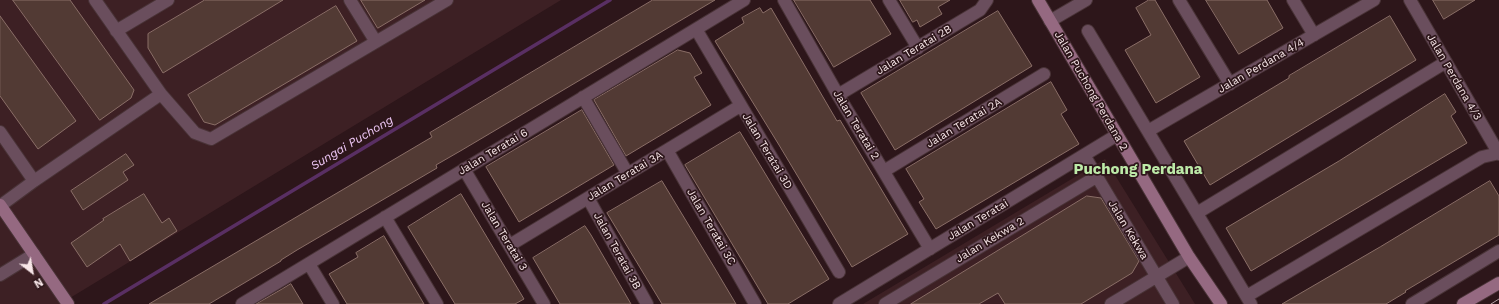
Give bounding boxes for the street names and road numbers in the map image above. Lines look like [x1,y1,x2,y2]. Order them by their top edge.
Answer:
street label: Jalan Teratai 2B [874,22,954,78]
street label: Jalan Puchong Perdana 2 [1051,29,1131,153]
street label: Jalan Perdana 4/3 [1424,31,1484,123]
street label: Jalan Perdana 4/4 [1216,36,1306,96]
street label: Jalan Teratai 2 [830,88,882,162]
street label: Jalan Teratai 2A [924,95,1004,151]
street label: Jalan Teratai 3D [739,111,795,191]
street label: Jalan Teratai 6 [456,126,530,178]
street label: Jalan Teratai 3A [585,148,665,204]
street label: Jalan Teratai 3C [684,186,738,268]
street label: Jalan Teratai [945,197,1011,243]
street label: Jalan Kekwa [1105,198,1151,262]
street label: Jalan Teratai 3 [478,199,530,273]
street label: Jalan Teratai 3B [590,210,644,292]
street label: Jalan Kekwa 2 [954,214,1026,266]

